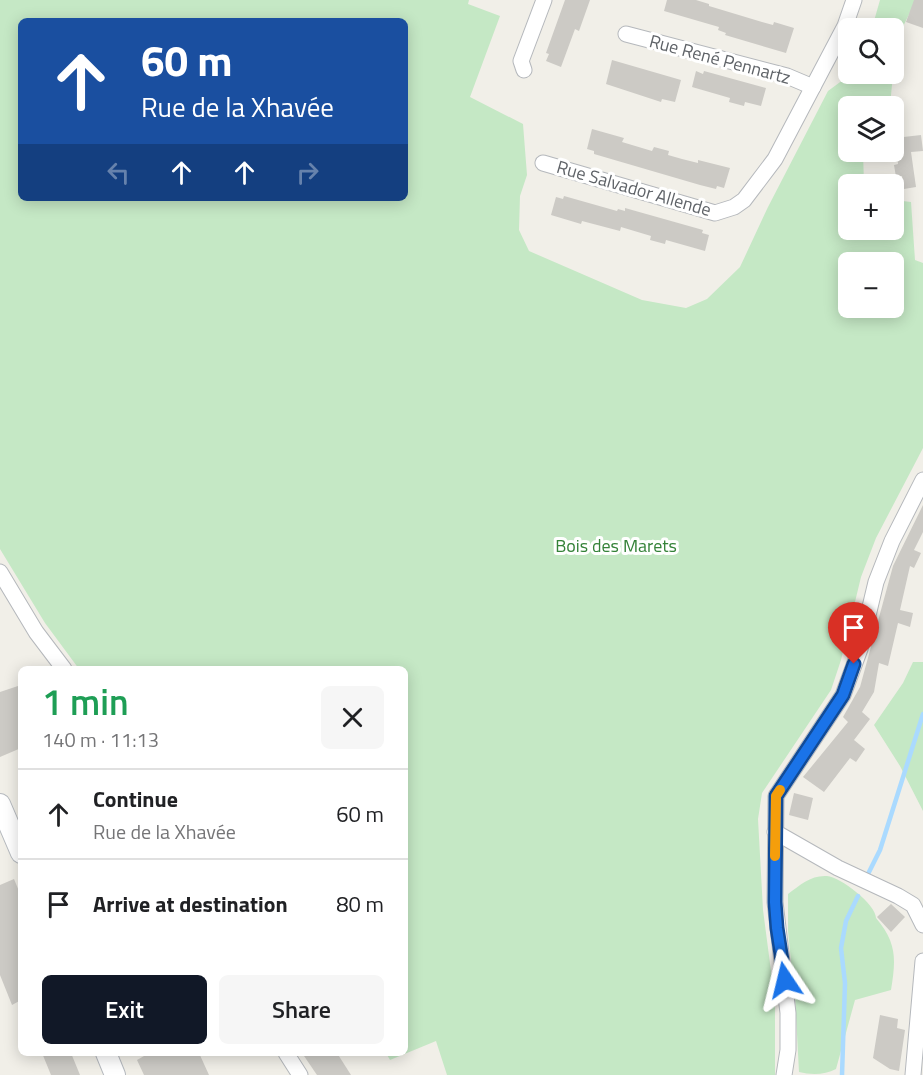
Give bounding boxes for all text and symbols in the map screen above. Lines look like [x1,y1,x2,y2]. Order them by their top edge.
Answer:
map controls [838,18,904,318]
button: search [838,18,904,84]
street label: Rue René Pennartz [646,27,794,91]
text: 60 m [141,28,233,92]
icon: ahead [42,42,120,120]
text: Rue de la Xhavée [141,86,334,127]
button: layers [838,96,904,162]
street label: Rue Salvador Allende [554,153,714,223]
icon: left [102,156,135,189]
icon: ahead [165,156,198,189]
icon: ahead [228,156,261,189]
icon: right [291,156,324,189]
button: + [838,174,904,240]
button: − [838,252,904,318]
park label: Bois des Marets [555,532,677,559]
pin [828,602,879,664]
icon: arrive [837,611,870,644]
text: 1 min [42,674,129,729]
button: close [321,686,384,749]
text: 140 m · 11:13 [42,724,159,755]
text: Continue [93,782,178,816]
text: 60 m [336,797,384,831]
icon: ahead [42,798,75,831]
text: Rue de la Xhavée [93,816,236,847]
text: Arrive at destination [93,887,288,921]
text: 80 m [336,887,384,921]
icon: arrive [42,888,75,921]
position arrow [753,948,817,1012]
button: Exit [42,975,207,1044]
button: Share [219,975,384,1044]

